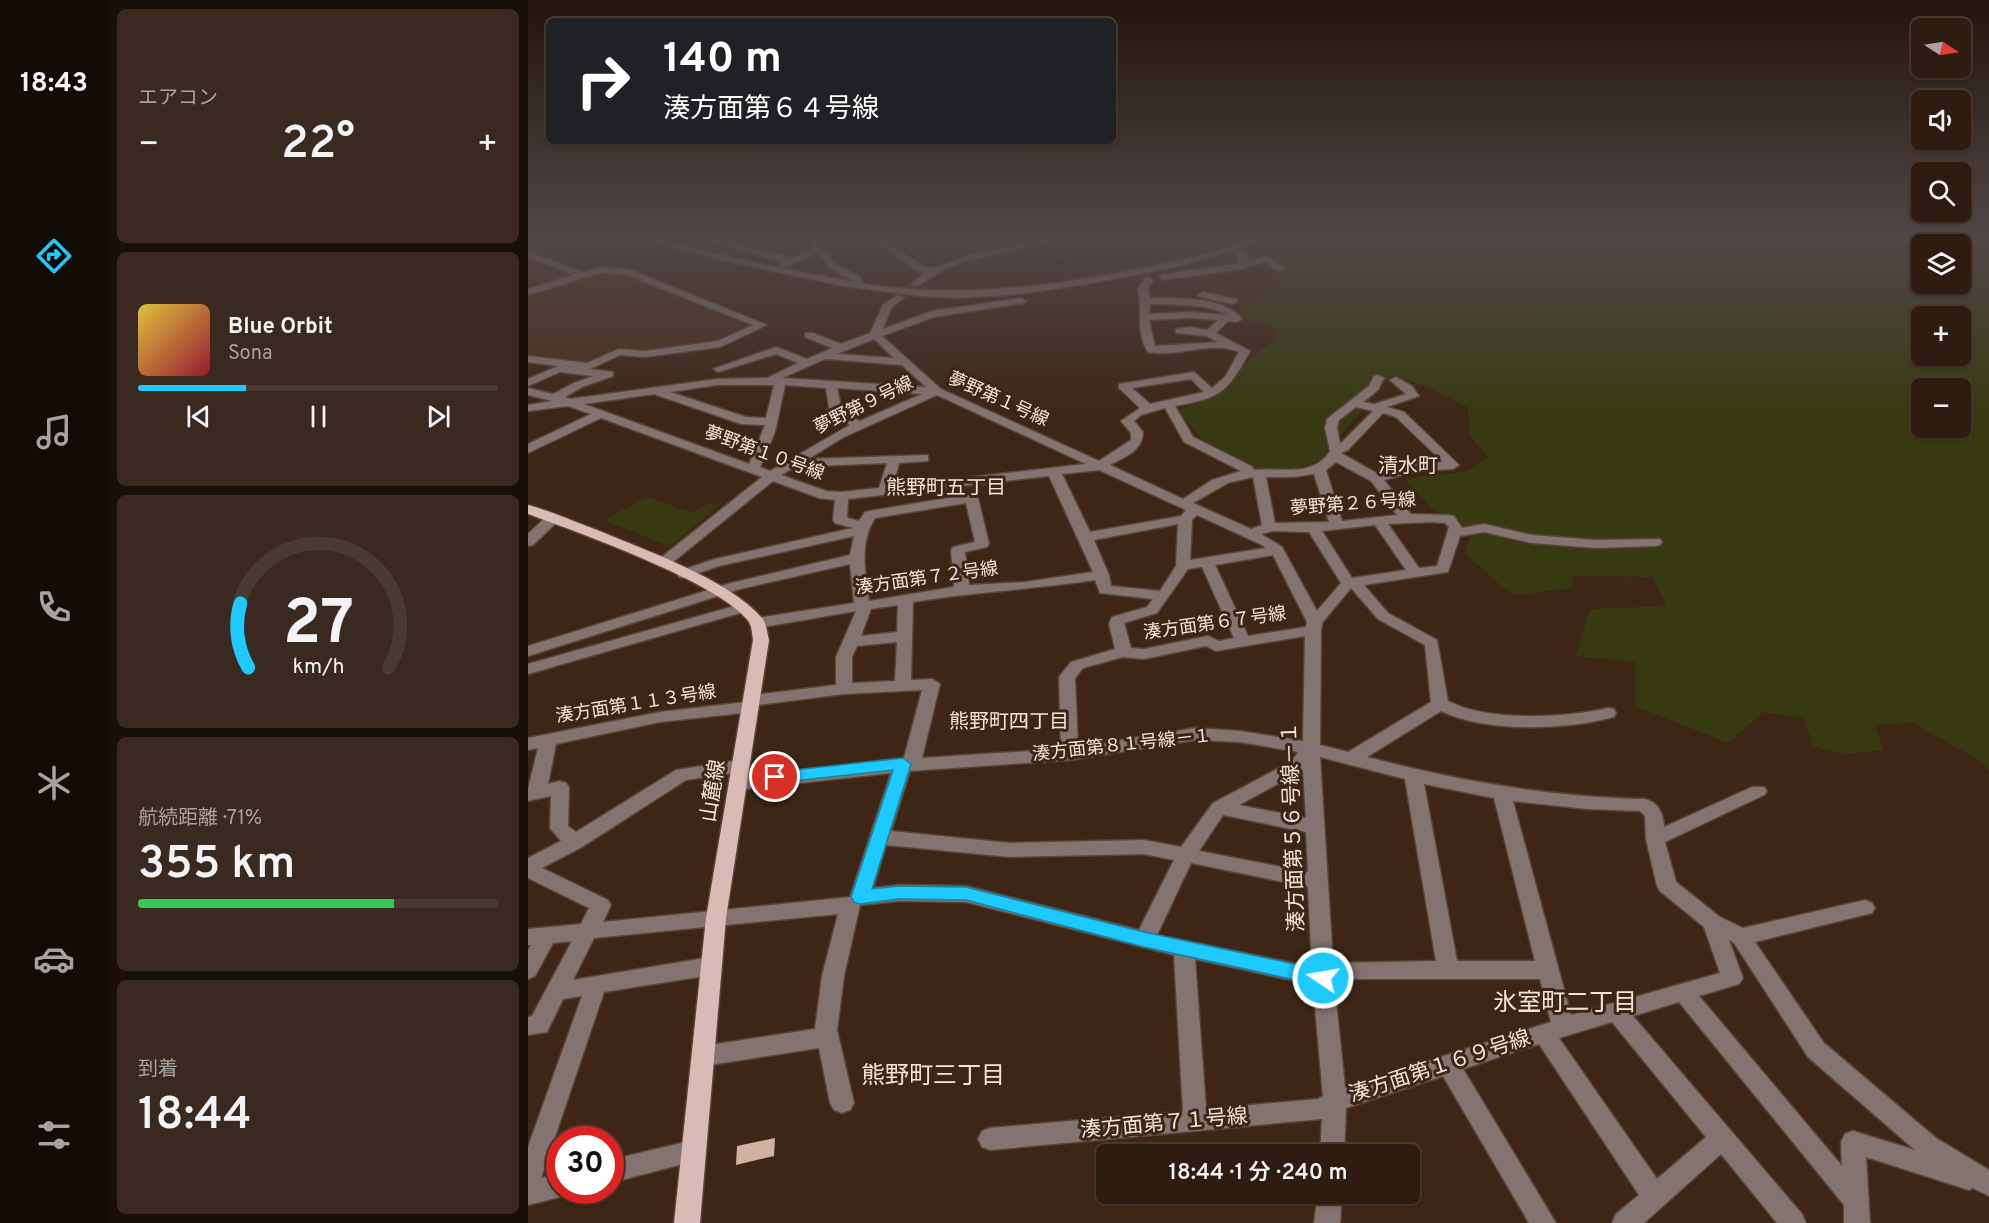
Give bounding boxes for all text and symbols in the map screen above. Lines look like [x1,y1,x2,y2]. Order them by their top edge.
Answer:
north arrow [1911,18,1971,78]
map controls [1911,18,1971,438]
text: 140 m [663,34,782,87]
icon: right [564,42,642,120]
text: 18:43 [20,67,88,101]
text: エアコン [138,86,218,112]
button: sound [1911,90,1971,150]
text: 湊方面第６４号線 [663,93,879,127]
text: 22° [281,117,355,174]
text: − [138,125,159,167]
text: + [477,125,498,167]
button: search [1911,162,1971,222]
button: layers [1911,234,1971,294]
icon: directions [33,235,75,277]
button: + [1911,306,1971,366]
text: Blue Orbit [228,314,333,341]
text: Sona [228,341,273,367]
street label: 夢野第１号線 [944,368,1052,432]
street label: 夢野第９号線 [810,372,918,440]
button: − [1911,378,1971,438]
icon: previous [182,400,215,433]
icon: pause [302,400,335,433]
icon: next [422,400,455,433]
icon: music [33,411,75,453]
street label: 夢野第１０号線 [701,422,827,486]
district label: 清水町 [1378,454,1438,480]
district label: 熊野町五丁目 [886,476,1006,502]
street label: 夢野第２６号線 [1289,489,1417,521]
street label: 湊方面第７２号線 [854,558,1000,600]
icon: phone [33,586,75,628]
text: 27 [282,588,354,667]
street label: 湊方面第６７号線 [1142,603,1288,645]
text: km/h [292,655,344,682]
street label: 湊方面第１１３号線 [554,681,718,729]
district label: 熊野町四丁目 [949,710,1069,736]
street label: 湊方面第５６号線－１ [1277,722,1311,932]
street label: 湊方面第８１号線－１ [1031,725,1213,767]
pin [749,751,800,802]
street label: 山麓線 [696,758,732,824]
icon: arrive [758,760,791,793]
icon: climate [33,762,75,804]
text: 航続距離 · 71% [138,806,262,832]
text: 355 km [138,837,295,894]
icon: car [33,938,75,980]
position arrow [1291,946,1355,1010]
district label: 氷室町二丁目 [1493,989,1637,1019]
street label: 湊方面第１６９号線 [1346,1025,1534,1109]
text: 到着 [138,1057,178,1083]
district label: 熊野町三丁目 [861,1062,1005,1092]
text: 18:44 [138,1088,252,1145]
street label: 湊方面第７１号線 [1079,1103,1249,1145]
icon: filters [33,1114,75,1156]
speed limit sign: 30 [546,1126,624,1204]
text: 18:44 · 1 分 · 240 m [1168,1160,1348,1187]

